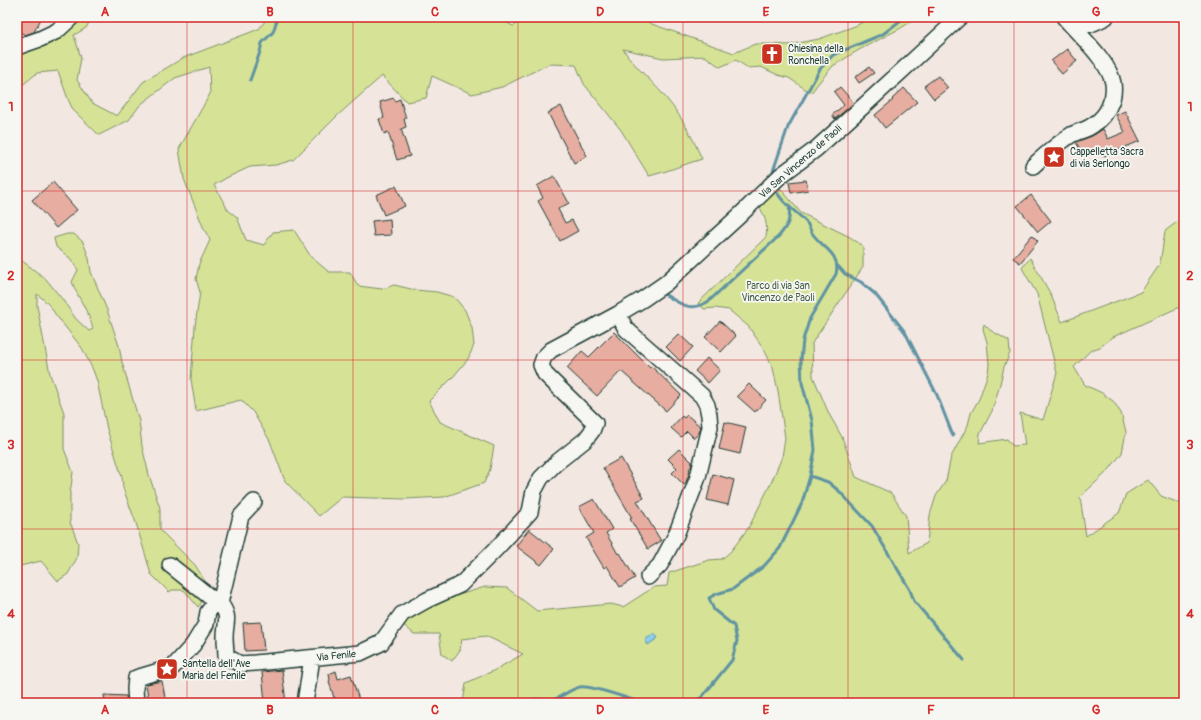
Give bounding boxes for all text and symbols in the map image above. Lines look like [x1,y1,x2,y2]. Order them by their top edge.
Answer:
text: A [101,4,110,20]
text: B [266,4,274,20]
text: C [431,4,439,20]
text: D [596,4,604,20]
text: E [763,4,770,20]
text: F [927,4,935,20]
text: G [1092,4,1101,20]
church icon: Chiesina della Ronchella [759,41,785,67]
place label: Chiesina della Ronchella [788,43,844,67]
text: 1 [8,99,14,115]
text: 1 [1187,99,1193,115]
street label: Via San Vincenzo de Paoli [757,122,845,201]
place icon: Cappelletta Sacra di via Serlongo [1041,144,1067,170]
place label: Cappelletta Sacra di via Serlongo [1070,146,1144,170]
text: 2 [7,268,15,284]
text: 2 [1186,268,1194,284]
park label: Parco di via San Vincenzo de Paoli [742,280,815,304]
text: 3 [7,437,15,453]
text: 3 [1186,437,1194,453]
text: 4 [7,606,15,622]
text: 4 [1186,606,1194,622]
street label: Via Fenile [316,648,357,664]
place icon: Santella dell'Ave Maria del Fenile [154,656,180,682]
place label: Santella dell'Ave Maria del Fenile [182,658,250,682]
text: A [101,702,110,718]
text: B [266,702,274,718]
text: C [431,702,439,718]
text: D [596,702,604,718]
text: E [763,702,770,718]
text: F [927,702,935,718]
text: G [1092,702,1101,718]

